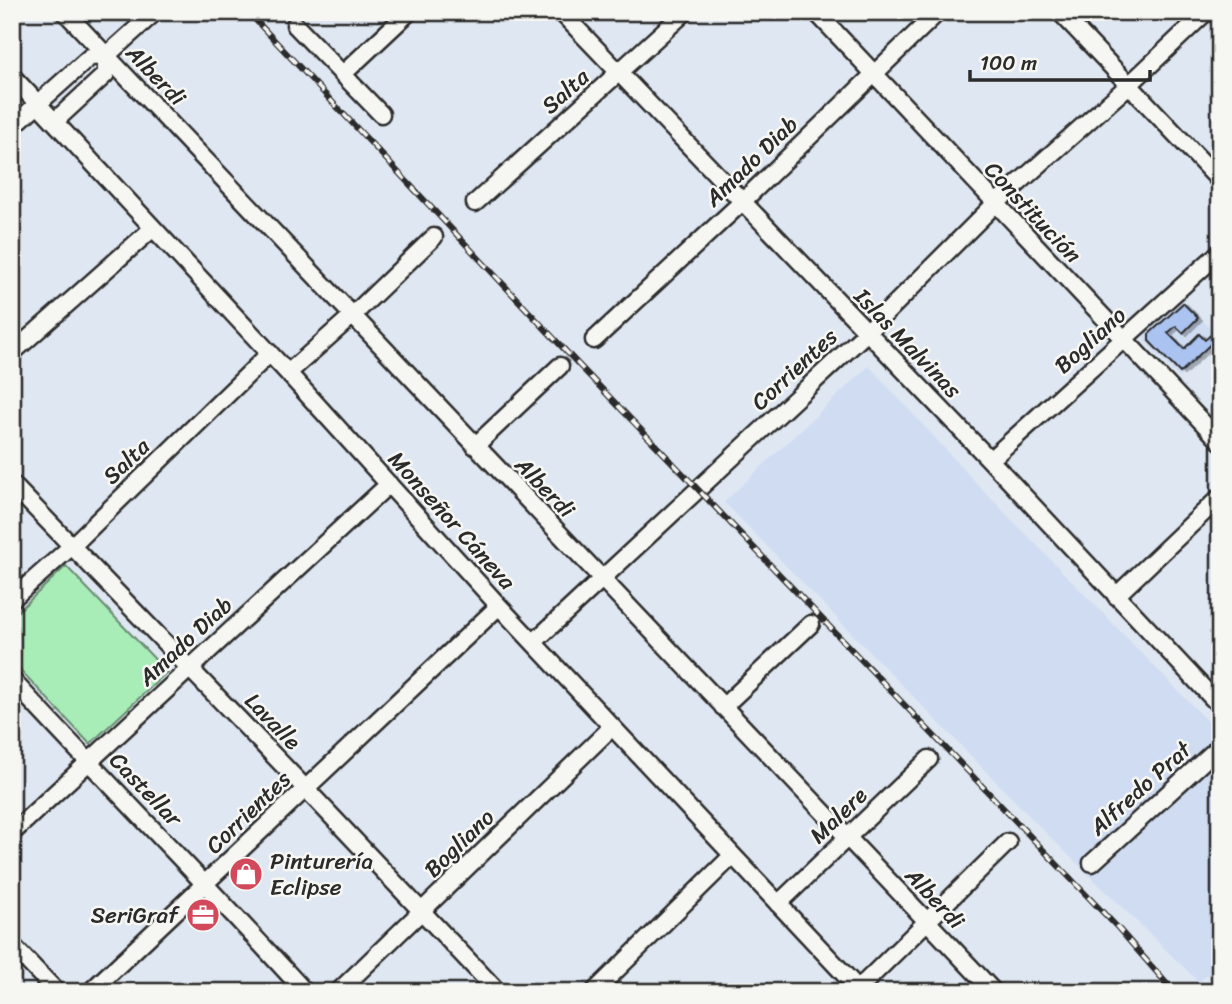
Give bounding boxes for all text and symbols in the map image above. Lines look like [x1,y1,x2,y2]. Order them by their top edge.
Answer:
street label: Alberdi [115,34,196,117]
scale bar [970,38,1150,82]
text: 100 m [980,44,1037,82]
street label: Salta [531,58,600,125]
street label: Amado Diab [694,106,808,218]
street label: Constitución [974,151,1092,274]
street label: Islas Malvinas [843,277,972,409]
street label: Bogliano [1044,296,1136,385]
street label: Corrientes [741,318,848,421]
street label: Salta [93,427,160,495]
street label: Monseñor Cáneva [377,441,526,600]
street label: Alberdi [504,446,585,529]
street label: Amado Diab [127,586,242,697]
street label: Lavalle [234,682,311,760]
street label: Alfredo Prat [1079,730,1202,847]
street label: Castellar [99,742,194,838]
street label: Corrientes [196,760,301,864]
street label: Malere [799,777,877,854]
street label: Bogliano [414,798,505,888]
place label: Pinturería Eclipse [270,841,373,908]
shop icon: Pinturería Eclipse [227,855,265,893]
street label: Alberdi [894,857,975,940]
place label: SeriGraf [91,895,180,936]
office icon: SeriGraf [184,896,222,934]

